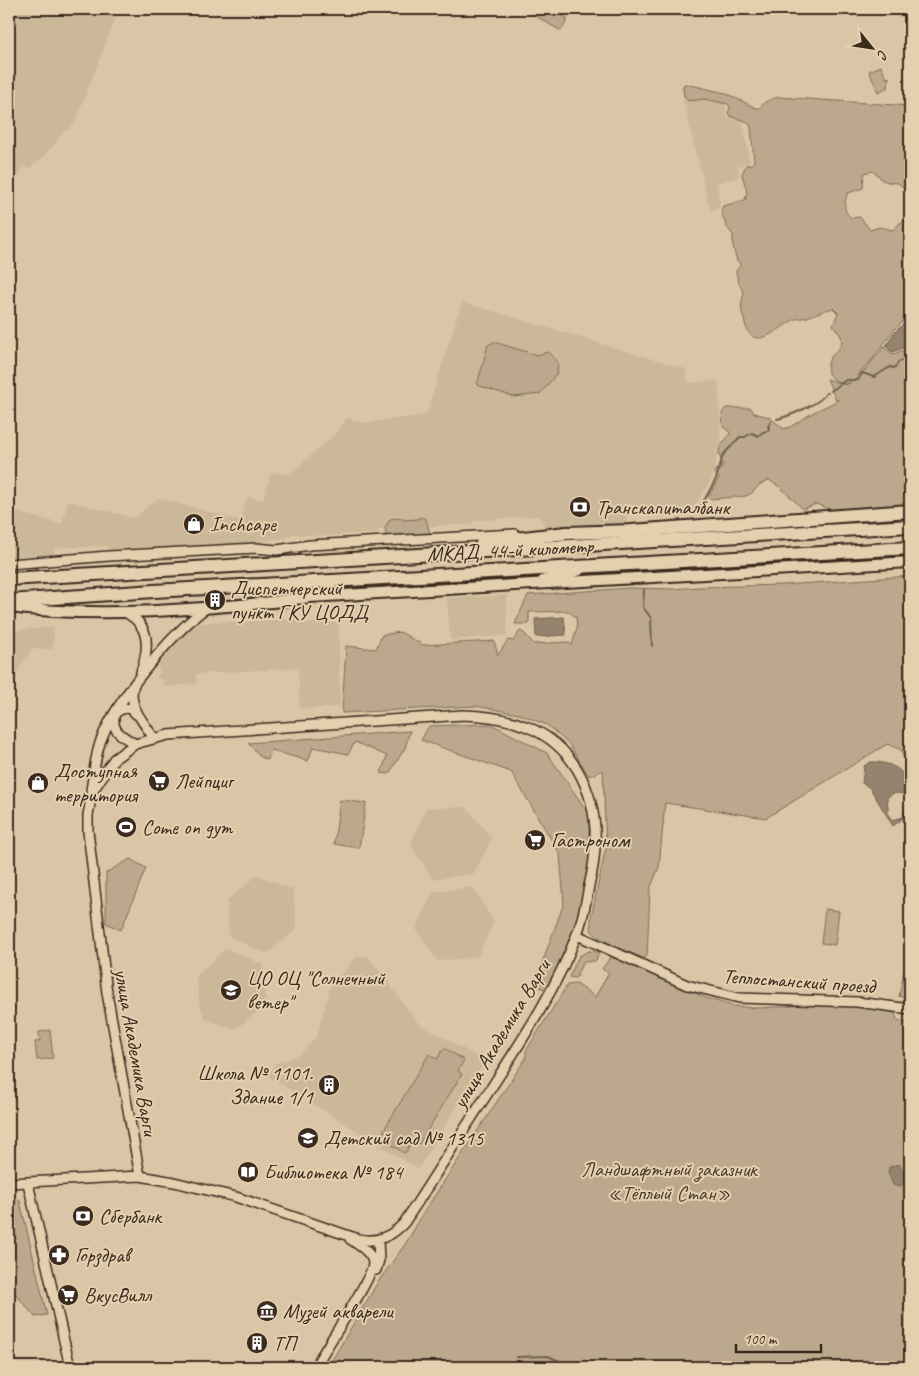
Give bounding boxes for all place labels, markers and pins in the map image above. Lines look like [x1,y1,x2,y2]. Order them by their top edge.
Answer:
place label: Транскапиталбанк [596,494,731,520]
bank icon: Транскапиталбанк [568,495,592,519]
place label: Inchcape [210,511,277,537]
shop icon: Inchcape [182,512,206,536]
place label: Диспетчерский пункт ГКУ ЦОДД [231,575,370,625]
building icon: Диспетчерский пункт ГКУ ЦОДД [203,588,227,612]
place label: Доступная территория [54,758,139,808]
place label: Лейпциг [175,768,236,794]
supermarket icon: Лейпциг [147,769,171,793]
shop icon: Доступная территория [26,771,50,795]
place label: Come on gym [142,814,234,840]
sports icon: Come on gym [114,815,138,839]
place label: Гастроном [551,827,631,853]
supermarket icon: Гастроном [523,828,547,852]
place label: ЦО ОЦ "Солнечный ветер" [247,965,386,1015]
school or university icon: ЦО ОЦ "Солнечный ветер" [219,978,243,1002]
place label: Школа № 1101. Здание 1/1 [197,1060,315,1110]
building icon: Школа № 1101. Здание 1/1 [317,1073,341,1097]
place label: Детский сад № 1315 [324,1125,485,1151]
school or university icon: Детский сад № 1315 [296,1126,320,1150]
place label: Библиотека № 184 [264,1159,405,1185]
library icon: Библиотека № 184 [236,1160,260,1184]
place label: Сбербанк [99,1203,164,1229]
bank icon: Сбербанк [71,1204,95,1228]
place label: Горздрав [75,1242,134,1268]
pharmacy icon: Горздрав [47,1243,71,1267]
place label: ВкусВилл [84,1282,153,1308]
supermarket icon: ВкусВилл [56,1283,80,1307]
place label: Музей акварели [283,1298,394,1325]
museum icon: Музей акварели [255,1299,279,1323]
place label: ТП [273,1330,299,1356]
building icon: ТП [245,1331,269,1355]

